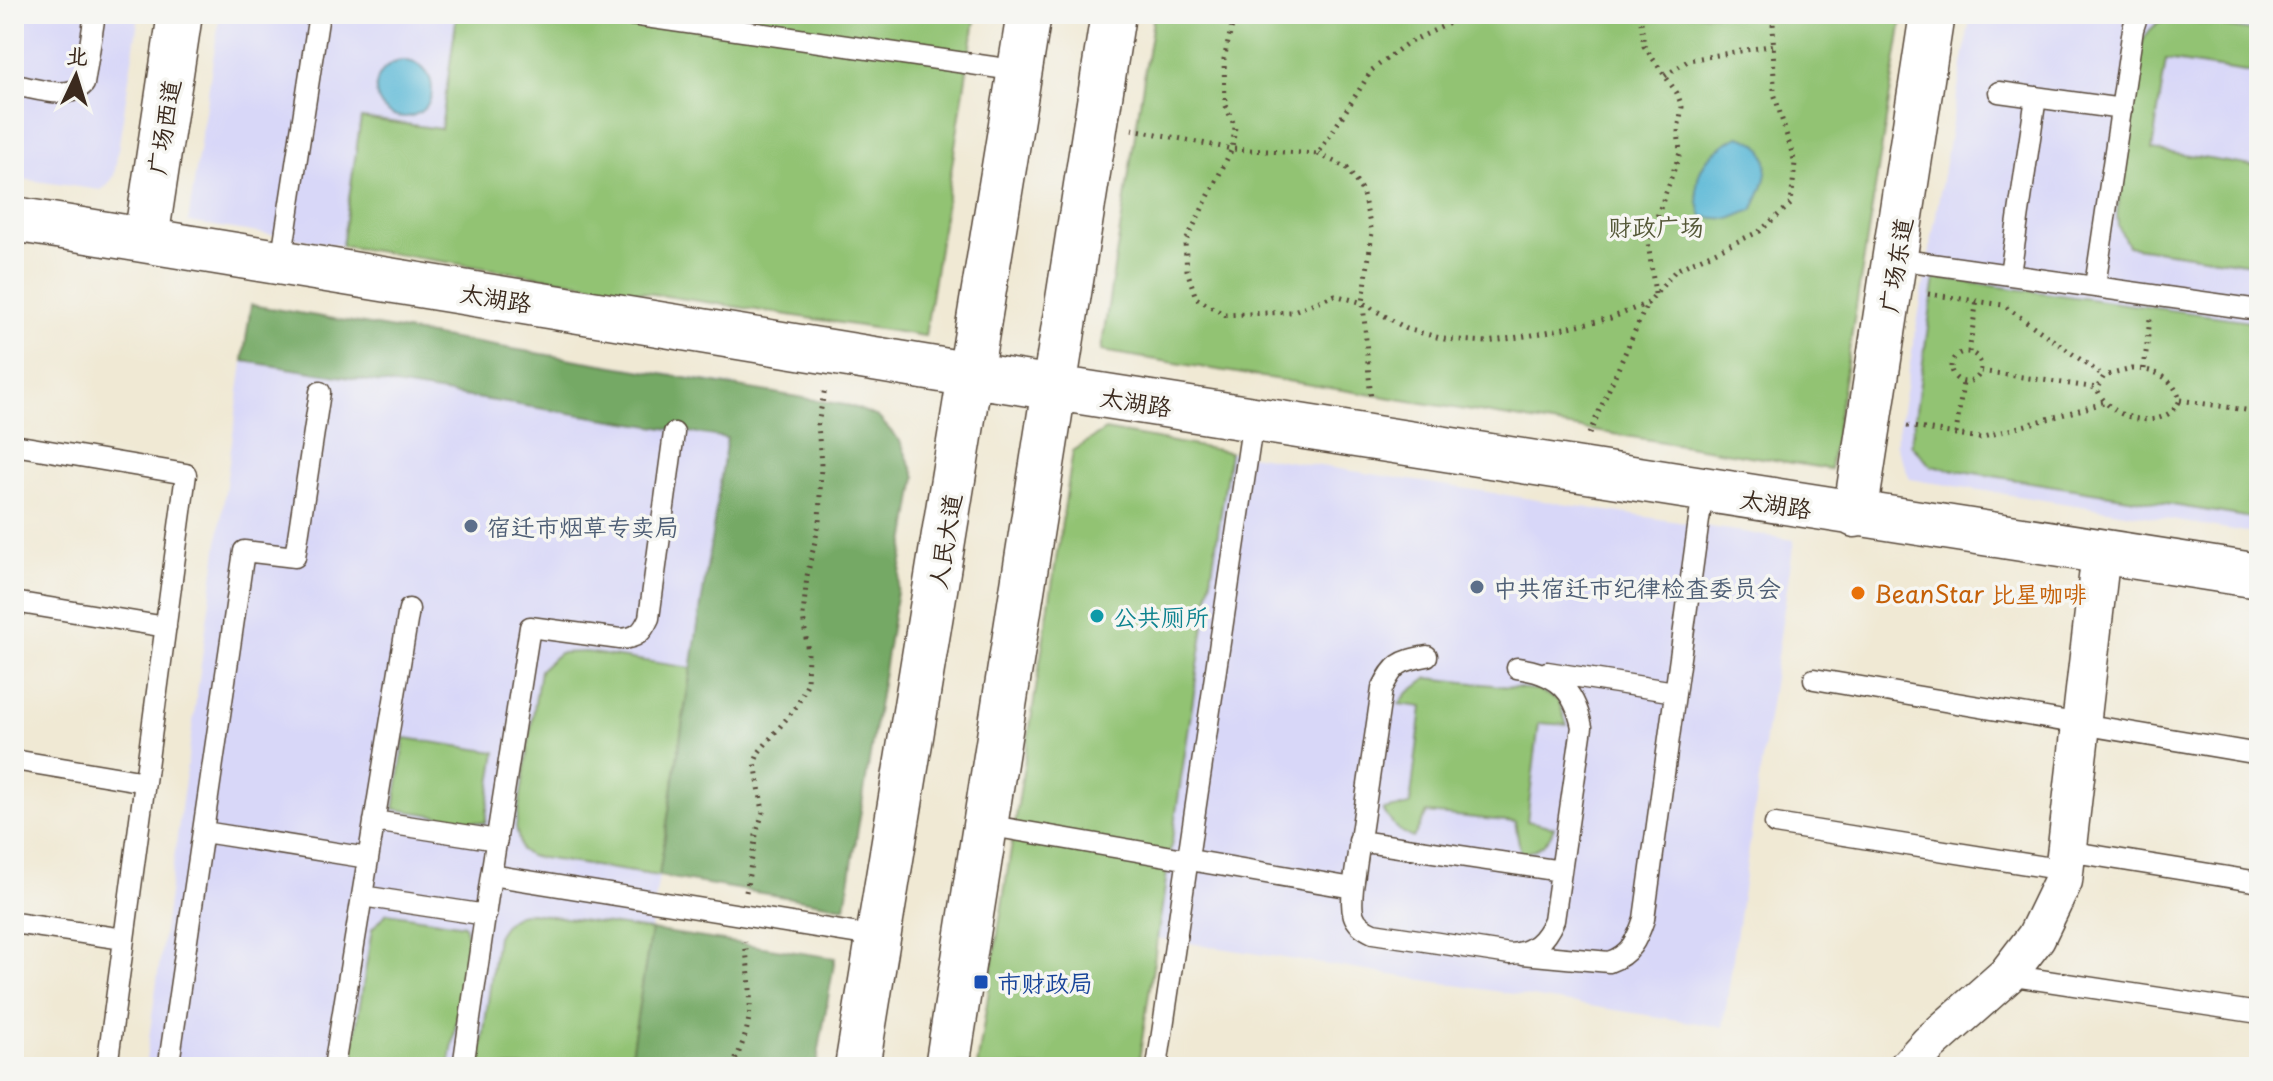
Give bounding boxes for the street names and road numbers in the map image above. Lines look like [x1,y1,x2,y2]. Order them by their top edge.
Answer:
street label: 广场西道 [138,77,188,177]
street label: 广场东道 [1870,215,1920,315]
street label: 太湖路 [458,274,534,320]
street label: 太湖路 [1098,378,1174,424]
street label: 太湖路 [1738,480,1814,526]
street label: 人民大道 [919,491,969,591]

